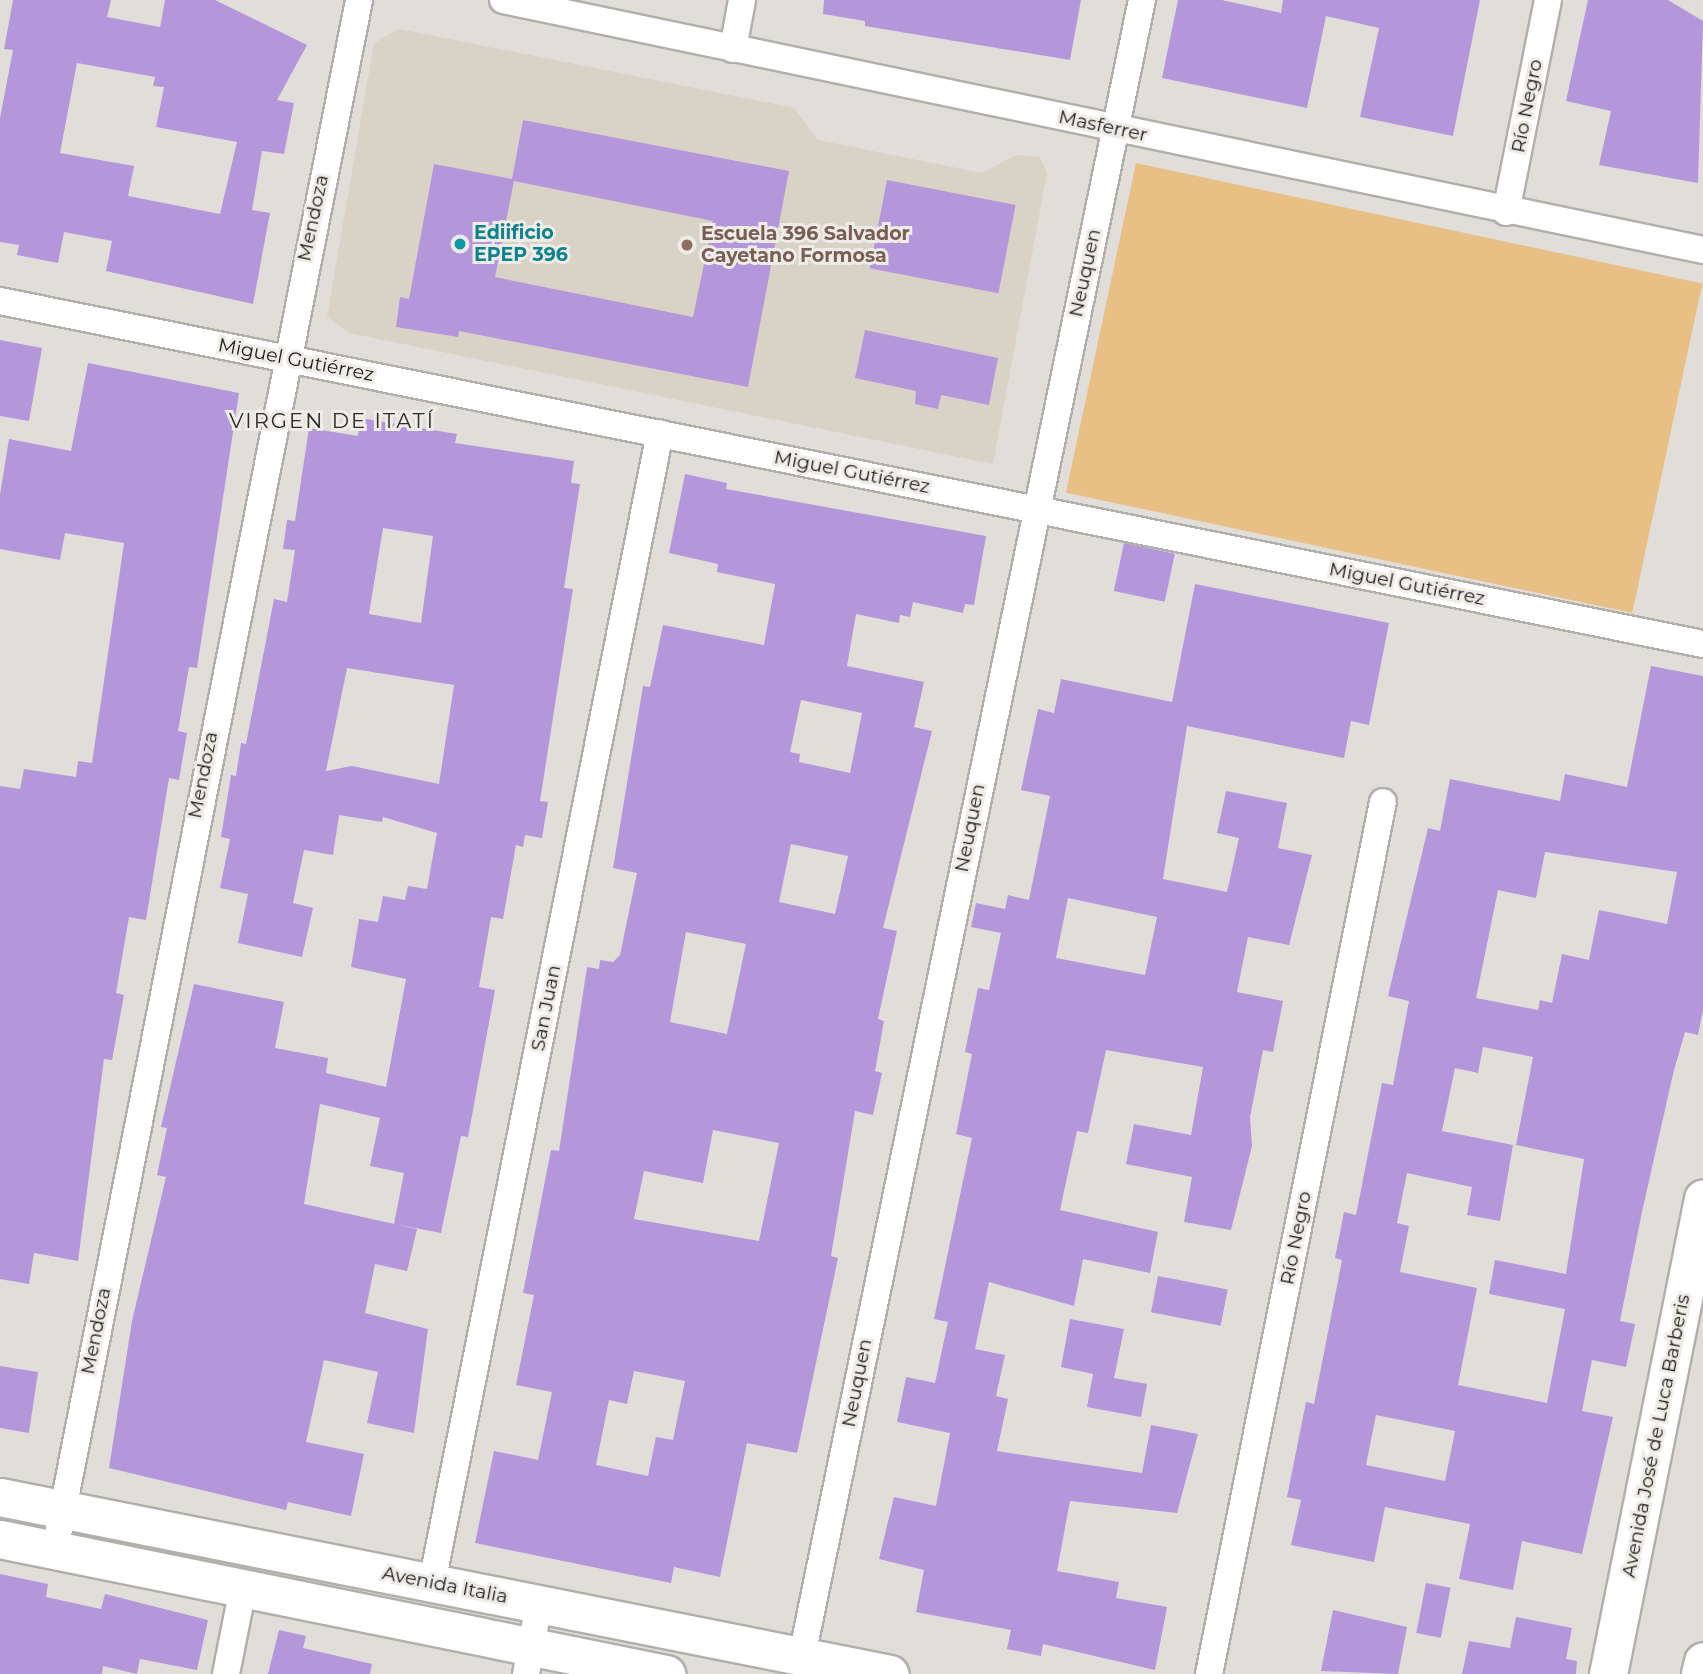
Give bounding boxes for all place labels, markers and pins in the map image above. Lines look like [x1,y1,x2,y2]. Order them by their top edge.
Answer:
place label: Ediificio EPEP 396 [474,222,568,266]
place label: Escuela 396 Salvador Cayetano Formosa [701,223,910,267]
marker: Ediificio EPEP 396 [452,236,468,252]
marker: Escuela 396 Salvador Cayetano Formosa [679,237,695,253]

